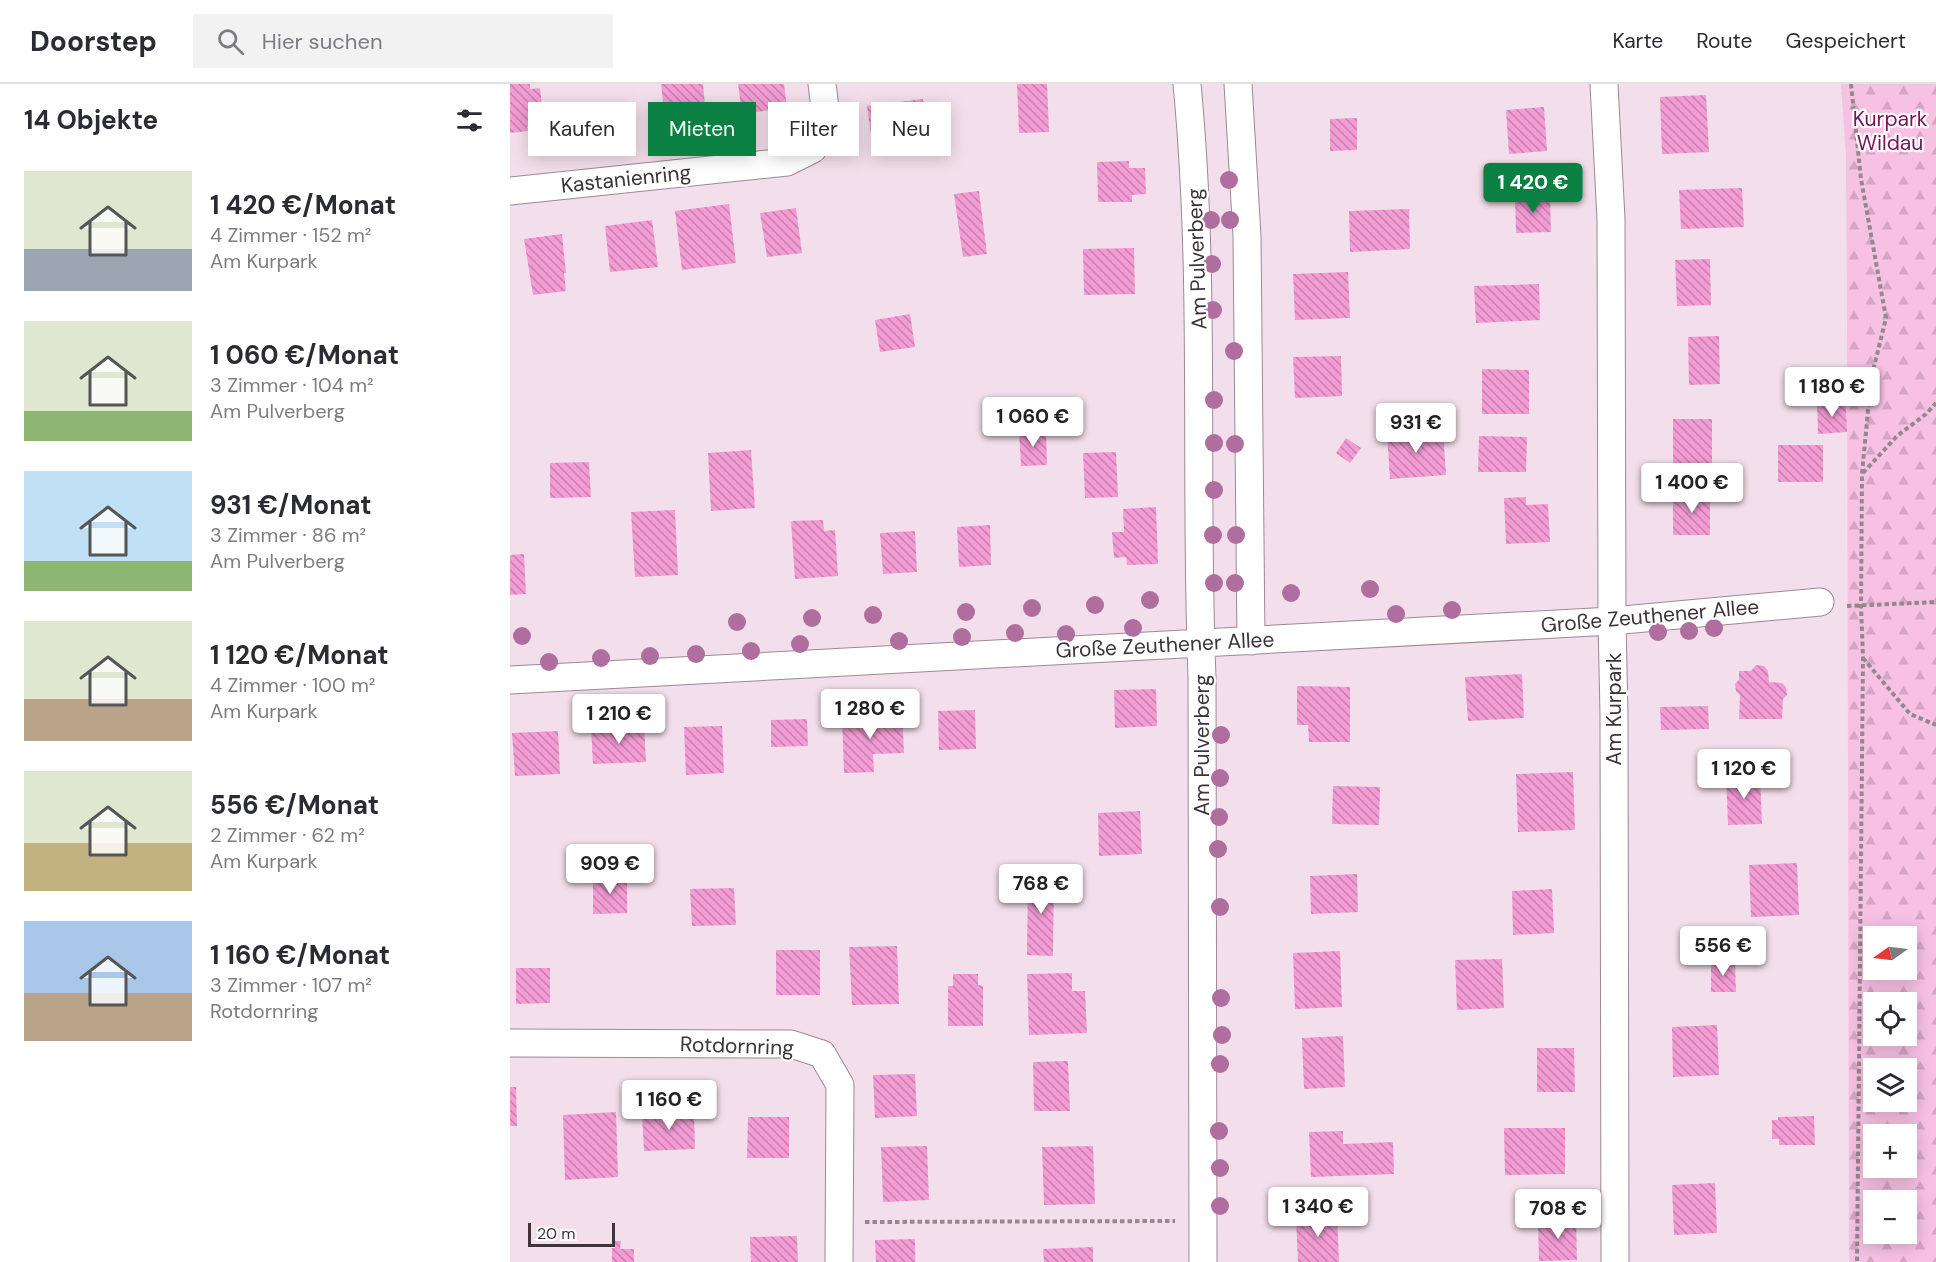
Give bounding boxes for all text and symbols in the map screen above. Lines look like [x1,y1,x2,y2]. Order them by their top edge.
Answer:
search box [193,14,613,68]
text: Doorstep [30,23,157,60]
icon: search [214,25,247,58]
text: Hier suchen [262,27,383,56]
text: Karte [1612,27,1663,55]
text: Route [1696,27,1752,55]
text: Gespeichert [1785,27,1906,55]
chip: Kaufen [528,102,636,156]
chip: Mieten [648,102,756,156]
chip: Filter [768,102,859,156]
chip: Neu [871,102,951,156]
text: 14 Objekte [24,103,158,137]
icon: filters [453,104,486,137]
park label: Kurpark Wildau [1853,105,1928,157]
street label: Kastanienring [560,158,693,200]
pin: 1 420 € [1478,163,1588,214]
text: 1 420 € [1497,169,1569,195]
street label: Am Pulverberg [1181,187,1213,330]
text: 1 420 €/Monat [210,188,396,222]
icon: home [72,195,144,267]
text: 4 Zimmer · 152 m² [210,222,371,248]
text: Am Kurpark [210,248,318,274]
text: 1 060 €/Monat [210,338,399,372]
icon: home [72,345,144,417]
pin: 1 180 € [1777,367,1887,418]
text: 3 Zimmer · 104 m² [210,372,374,398]
text: 1 180 € [1799,373,1865,399]
pin: 1 060 € [978,397,1088,448]
text: Am Pulverberg [210,398,345,424]
text: 1 060 € [996,403,1070,429]
pin: 931 € [1374,403,1458,454]
text: 931 € [1390,409,1442,435]
pin: 1 400 € [1637,463,1747,514]
text: 1 400 € [1655,469,1729,495]
text: 931 €/Monat [210,488,372,522]
icon: home [72,495,144,567]
text: 3 Zimmer · 86 m² [210,522,366,548]
text: Am Pulverberg [210,548,345,574]
street label: Große Zeuthener Allee [1540,593,1760,639]
street label: Große Zeuthener Allee [1055,625,1275,665]
text: 1 120 €/Monat [210,638,389,672]
icon: home [72,645,144,717]
street label: Am Kurpark [1600,652,1628,765]
text: 4 Zimmer · 100 m² [210,672,375,698]
street label: Am Pulverberg [1188,674,1216,816]
pin: 1 280 € [815,689,925,740]
pin: 1 210 € [564,694,674,745]
text: 1 280 € [835,695,905,721]
text: Am Kurpark [210,698,318,724]
text: 1 210 € [586,700,652,726]
pin: 1 120 € [1689,749,1799,800]
text: 1 120 € [1711,755,1777,781]
text: 556 €/Monat [210,788,379,822]
icon: home [72,795,144,867]
text: 2 Zimmer · 62 m² [210,822,365,848]
pin: 909 € [568,844,652,895]
text: Am Kurpark [210,848,318,874]
text: 909 € [580,850,640,876]
pin: 768 € [999,864,1083,915]
text: 768 € [1013,870,1069,896]
pin: 556 € [1681,926,1765,977]
north arrow [1863,926,1917,980]
map controls [1863,926,1917,1244]
text: 556 € [1694,932,1752,958]
text: 1 160 €/Monat [210,938,390,972]
icon: home [72,945,144,1017]
text: 3 Zimmer · 107 m² [210,972,372,998]
button: locate [1863,992,1917,1046]
text: Rotdornring [210,998,318,1024]
street label: Rotdornring [680,1030,795,1062]
button: layers [1863,1058,1917,1112]
pin: 1 160 € [614,1080,724,1131]
text: 1 160 € [636,1086,702,1112]
button: + [1863,1124,1917,1178]
pin: 1 340 € [1263,1187,1373,1238]
pin: 708 € [1516,1189,1600,1240]
button: − [1863,1190,1917,1244]
text: 1 340 € [1282,1193,1354,1219]
text: 708 € [1529,1195,1587,1221]
scale bar [528,1220,615,1248]
text: 20 m [537,1223,576,1244]

